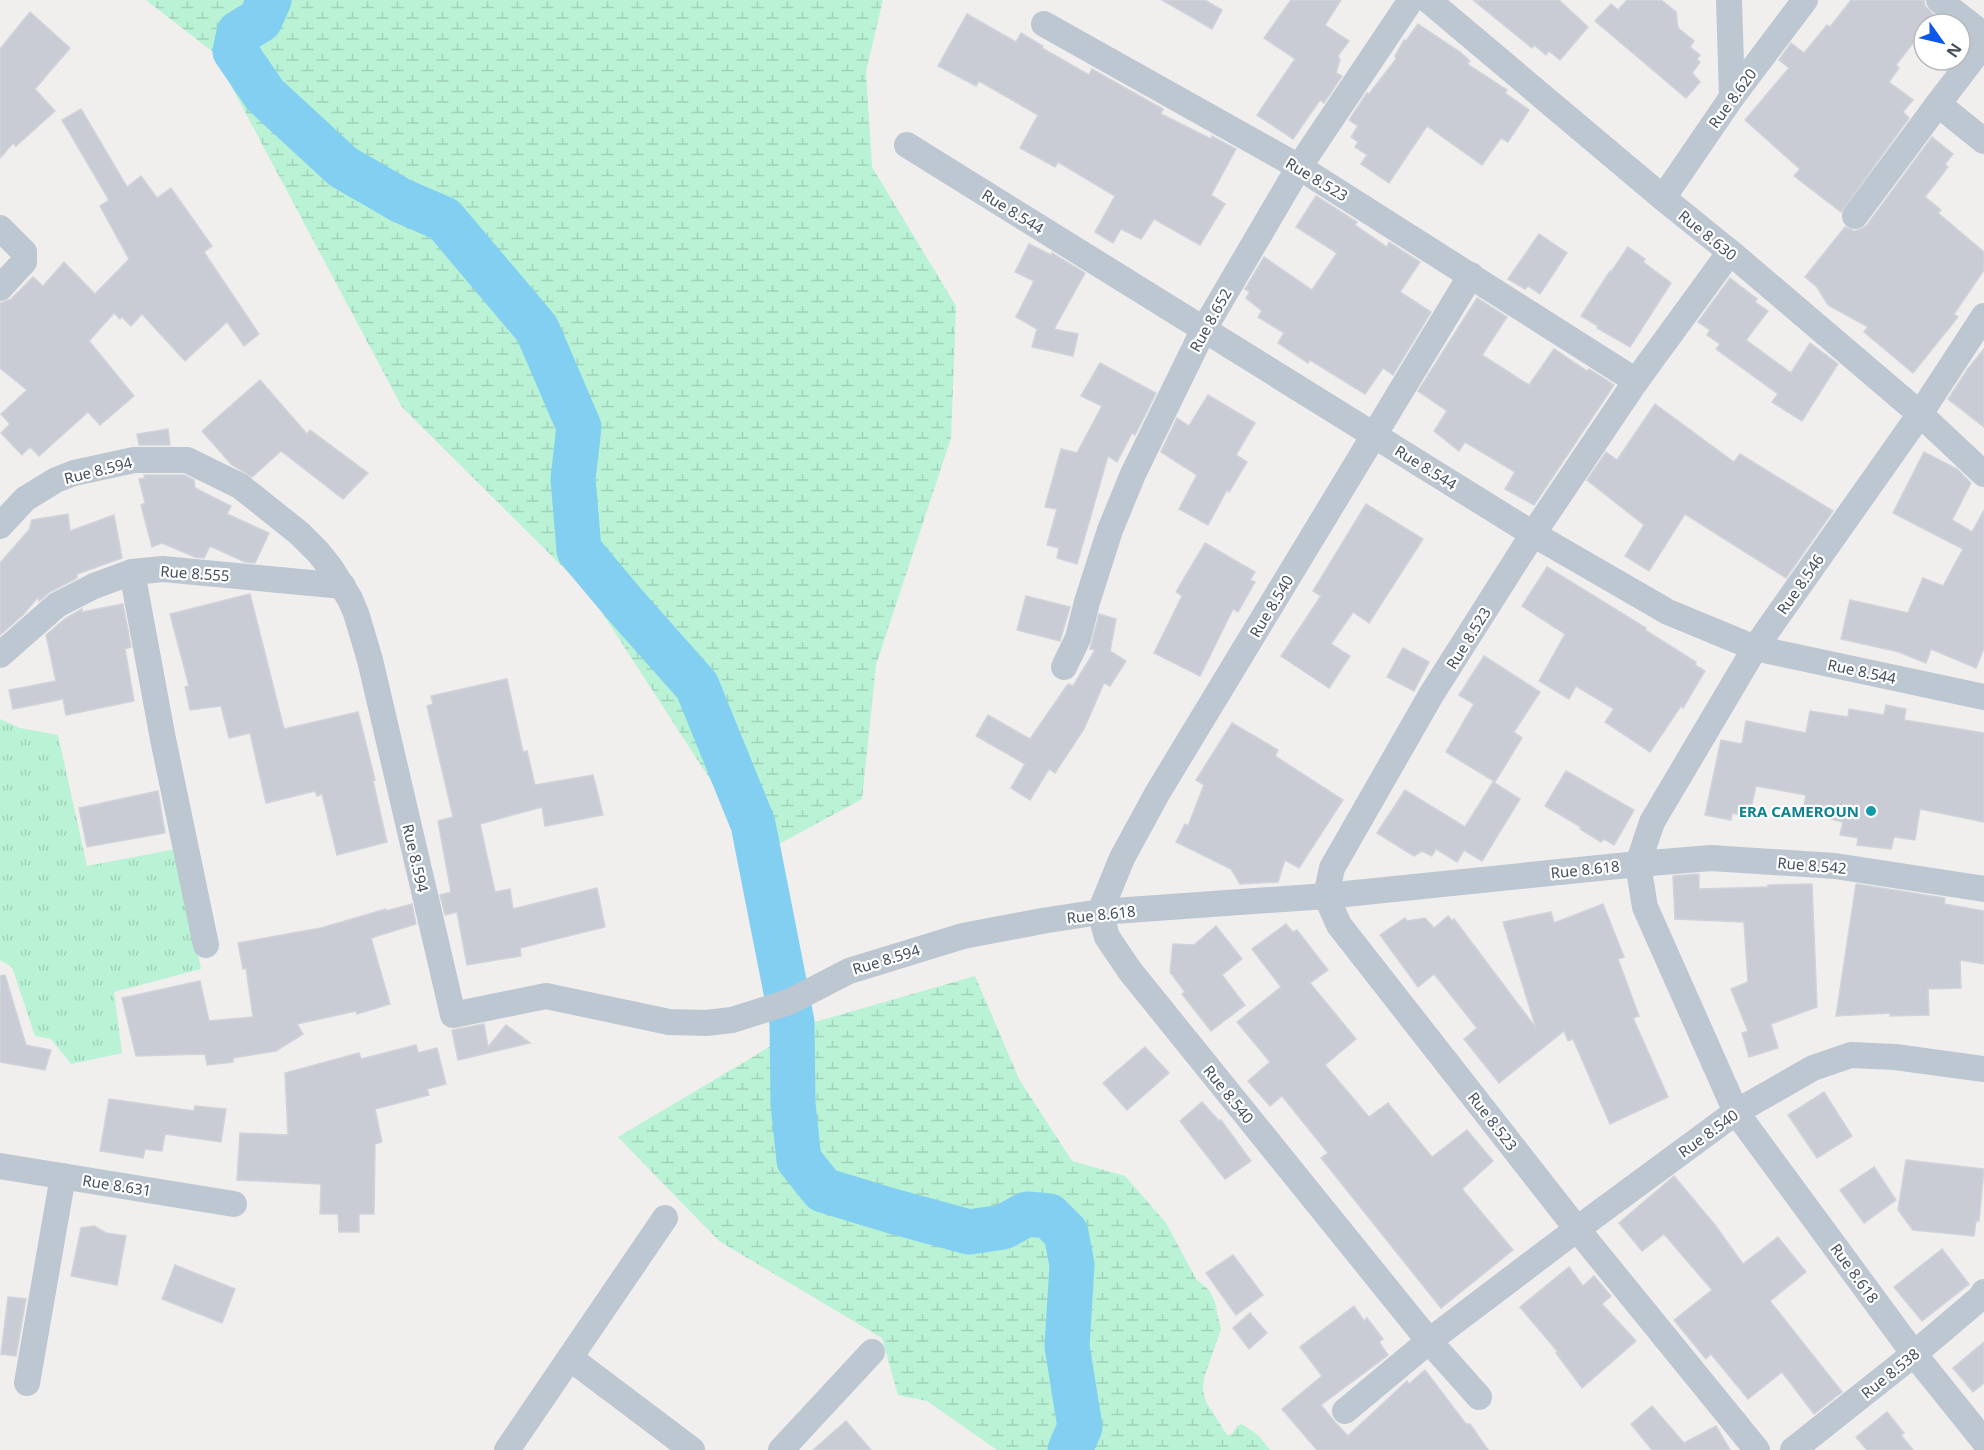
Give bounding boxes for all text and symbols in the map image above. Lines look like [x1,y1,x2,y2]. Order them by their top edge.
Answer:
north arrow [1912,12,1972,72]
text: N [1942,39,1967,62]
street label: Rue 8.620 [1704,64,1760,132]
street label: Rue 8.523 [1282,153,1352,205]
street label: Rue 8.544 [978,184,1048,238]
street label: Rue 8.630 [1675,205,1741,265]
street label: Rue 8.652 [1184,285,1236,355]
street label: Rue 8.544 [1391,440,1461,494]
street label: Rue 8.594 [62,452,134,488]
street label: Rue 8.546 [1772,550,1828,618]
street label: Rue 8.555 [160,561,230,585]
street label: Rue 8.540 [1245,571,1297,641]
street label: Rue 8.523 [1441,603,1495,673]
street label: Rue 8.544 [1826,654,1898,688]
place label: ERA CAMEROUN [1739,801,1859,821]
marker: ERA CAMEROUN [1864,804,1878,818]
street label: Rue 8.594 [398,822,434,894]
street label: Rue 8.542 [1777,852,1847,878]
street label: Rue 8.618 [1549,855,1621,883]
street label: Rue 8.618 [1065,900,1137,928]
street label: Rue 8.594 [850,939,922,979]
street label: Rue 8.540 [1199,1061,1259,1127]
street label: Rue 8.523 [1464,1088,1522,1154]
street label: Rue 8.540 [1674,1105,1742,1161]
street label: Rue 8.631 [81,1170,153,1200]
street label: Rue 8.618 [1827,1239,1883,1307]
street label: Rue 8.538 [1857,1343,1923,1403]

